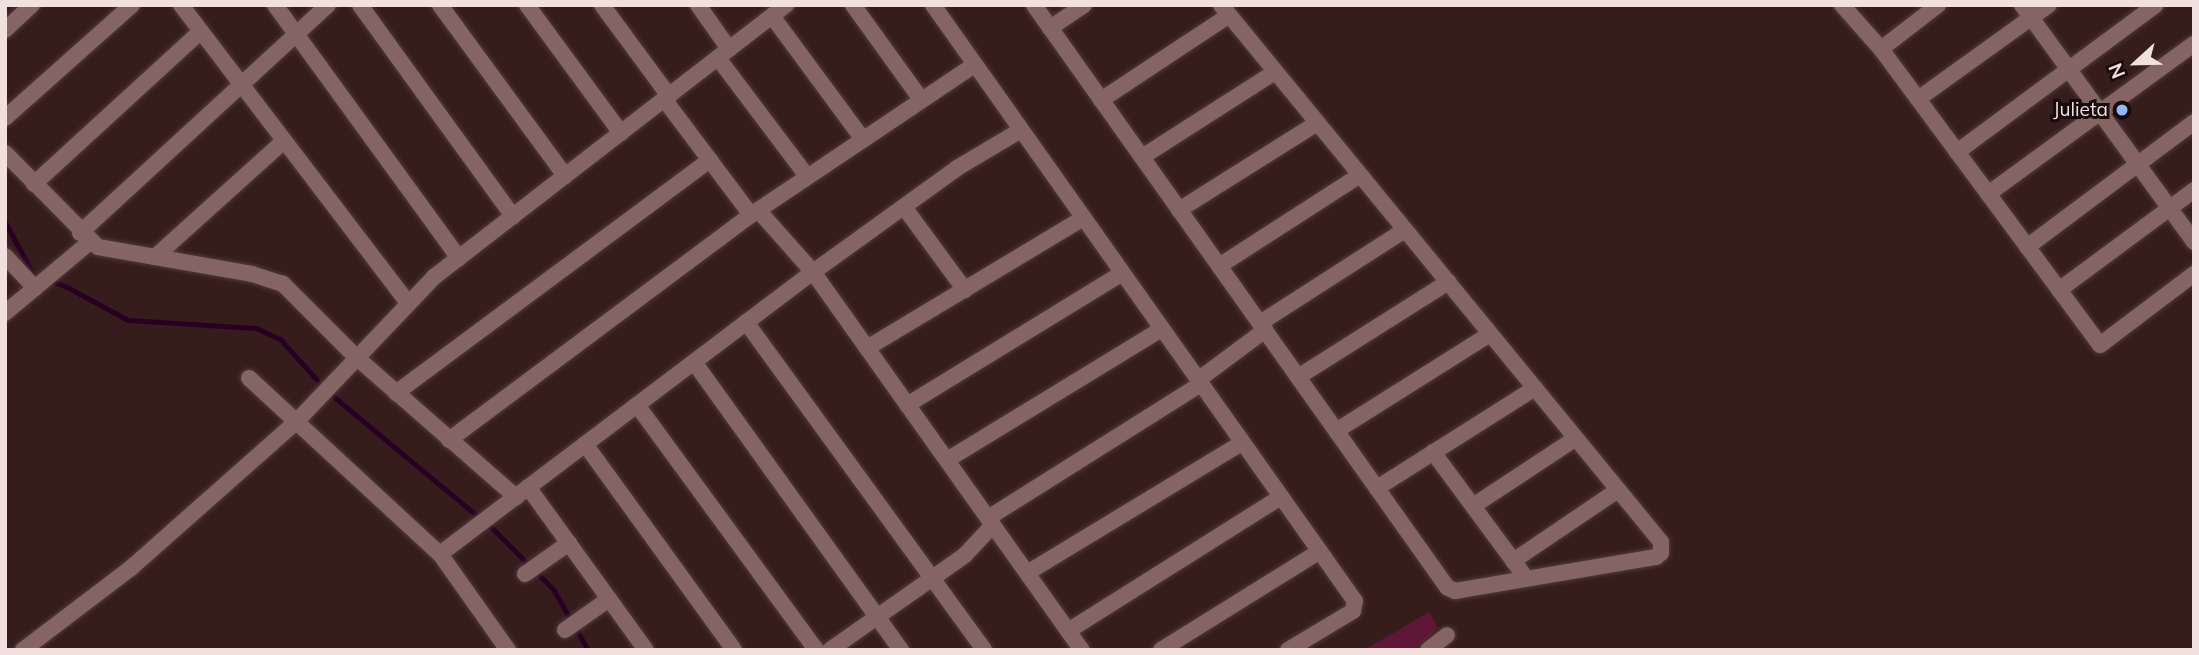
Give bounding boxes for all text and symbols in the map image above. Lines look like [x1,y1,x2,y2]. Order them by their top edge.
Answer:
north arrow [2101,28,2171,98]
text: N [2103,60,2130,82]
place label: Julieta [2053,99,2108,121]
marker: Julieta [2114,102,2130,118]

